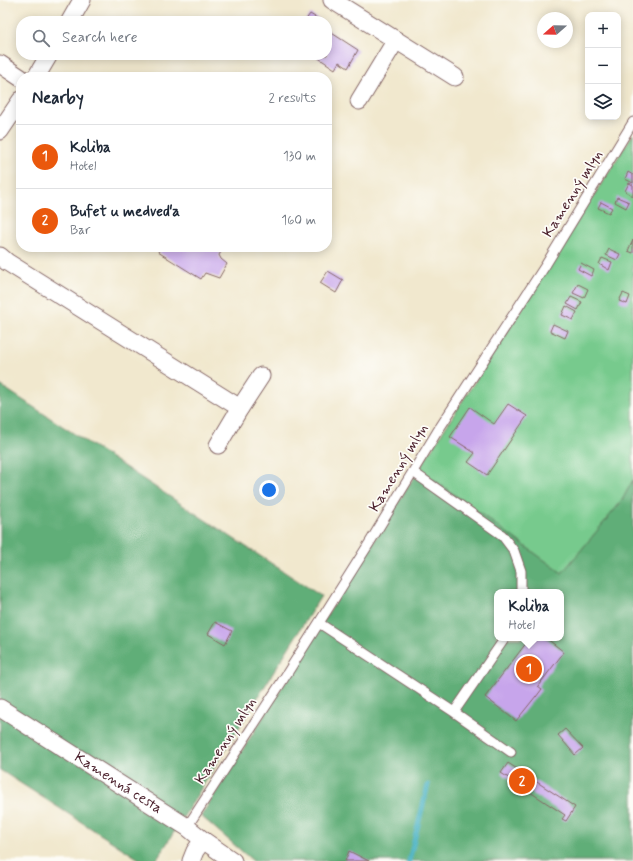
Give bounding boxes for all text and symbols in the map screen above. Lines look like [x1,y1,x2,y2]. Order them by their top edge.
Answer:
north arrow [537,12,573,48]
map controls [585,12,621,120]
button: + [585,12,621,48]
search box [16,16,332,60]
icon: search [30,27,52,49]
text: Search here [62,28,138,48]
button: − [585,48,621,84]
button: layers [585,84,621,120]
text: Nearby [32,87,84,109]
text: 2 results [269,90,316,107]
text: Koliba [70,138,111,158]
street label: Kamenný mlyn [538,147,608,241]
text: 1 [42,148,48,165]
text: 130 m [283,148,316,165]
text: Hotel [70,158,96,175]
text: Bufet u medveďa [70,202,180,222]
text: 2 [42,212,48,229]
text: 160 m [281,212,316,229]
text: Bar [70,222,90,239]
street label: Kamenný mlyn [365,420,433,516]
your location [259,480,279,500]
popup [494,589,564,641]
text: Koliba [509,597,549,617]
text: Hotel [509,617,535,634]
pin: 1 [516,654,542,684]
street label: Kamenný mlyn [191,694,261,788]
street label: Kamenná cesta [70,748,166,819]
pin: 2 [509,766,535,796]

